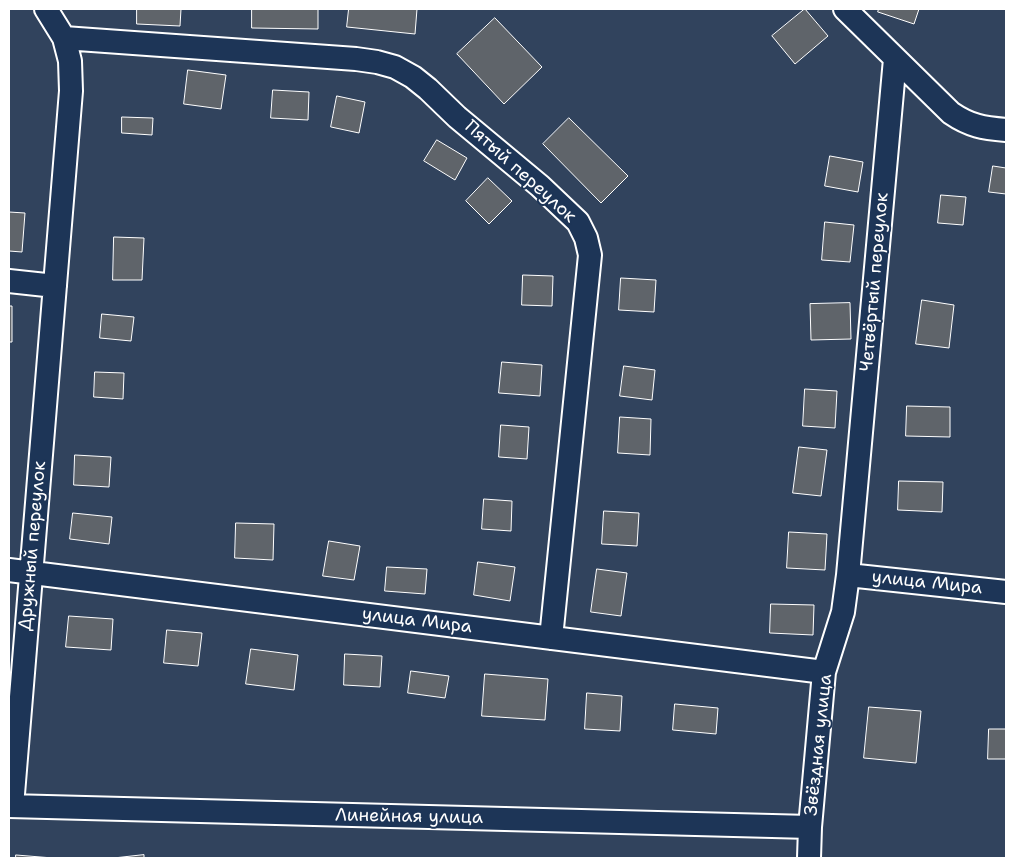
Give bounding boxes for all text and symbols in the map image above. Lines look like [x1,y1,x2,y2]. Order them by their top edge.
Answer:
street label: Пятый переулок [460,116,580,228]
street label: Четвёртый переулок [856,192,894,372]
street label: Дружный переулок [15,460,51,632]
street label: улица Мира [871,566,983,600]
street label: улица Мира [361,604,473,638]
street label: Звёздная улица [801,673,837,817]
street label: Линейная улица [335,805,483,829]

